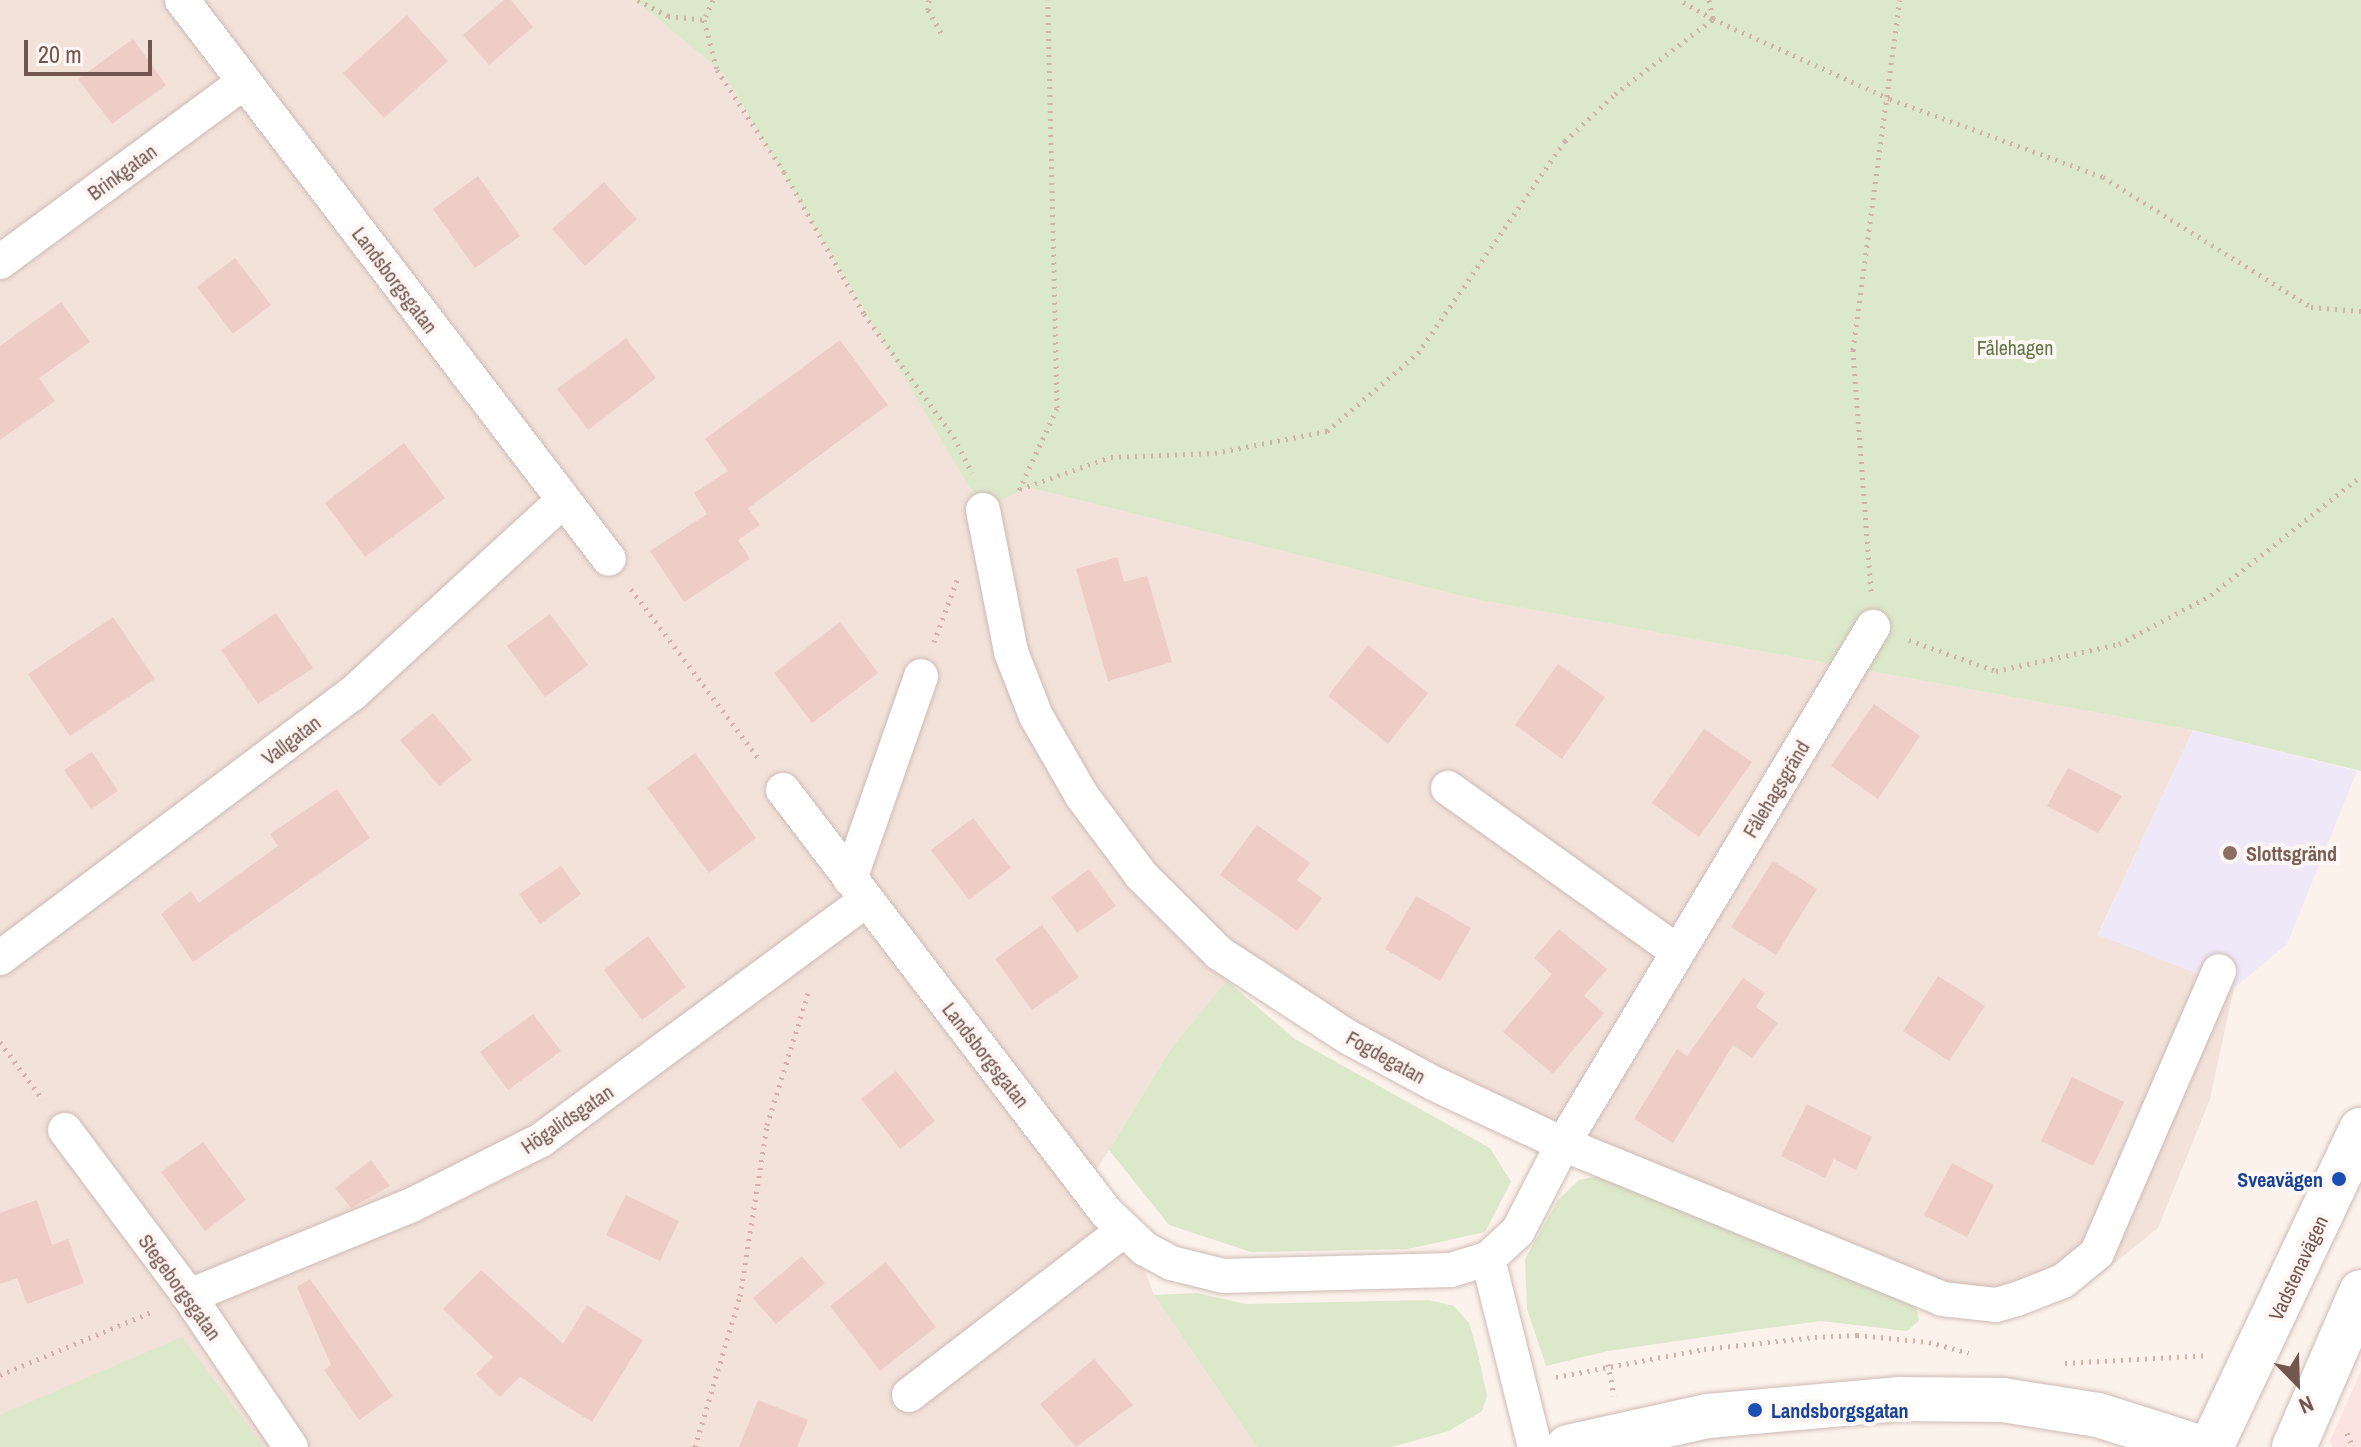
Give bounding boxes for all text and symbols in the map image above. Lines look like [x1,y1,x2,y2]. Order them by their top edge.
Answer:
scale bar [28,24,156,74]
text: 20 m [38,38,82,70]
street label: Brinkgatan [83,139,161,205]
street label: Landsborgsgatan [347,222,443,338]
park label: Fålehagen [1977,335,2053,359]
street label: Vallgatan [257,710,325,770]
street label: Fålehagsgränd [1738,736,1814,842]
place label: Slottsgränd [2246,841,2337,865]
marker: Slottsgränd [2221,844,2239,862]
street label: Landsborgsgatan [938,998,1034,1112]
street label: Fogdegatan [1342,1025,1430,1089]
street label: Högalidsgatan [516,1079,618,1159]
place label: Sveavägen [2237,1167,2323,1191]
marker: Sveavägen [2330,1170,2348,1188]
street label: Vadstenavägen [2263,1212,2333,1324]
street label: Stegeborgsgatan [134,1229,226,1345]
north arrow [2257,1343,2337,1423]
text: N [2295,1389,2318,1421]
place label: Landsborgsgatan [1771,1398,1909,1422]
marker: Landsborgsgatan [1746,1401,1764,1419]

